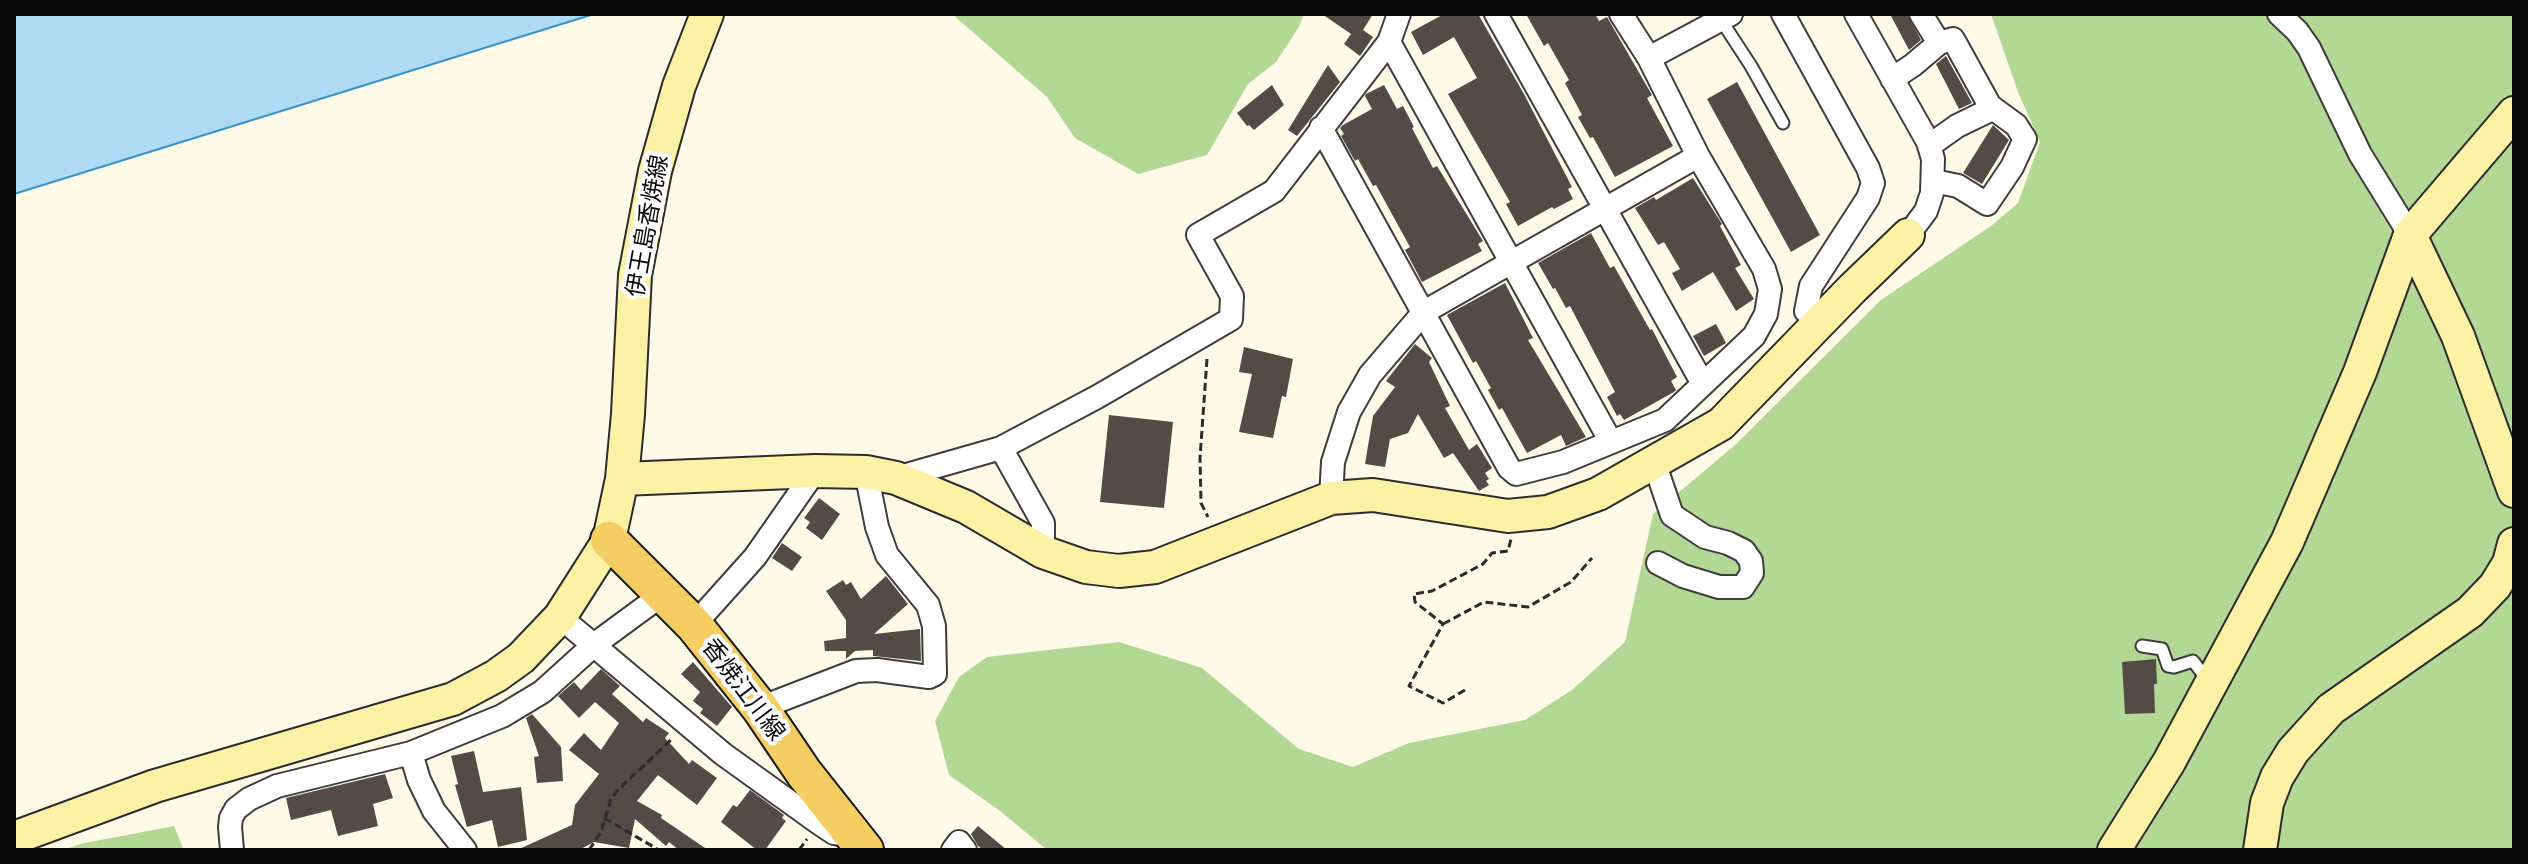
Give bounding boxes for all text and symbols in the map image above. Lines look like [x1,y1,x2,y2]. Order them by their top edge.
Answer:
street label: 伊王島香焼線 [621,153,675,299]
street label: 香焼江川線 [695,633,791,747]

